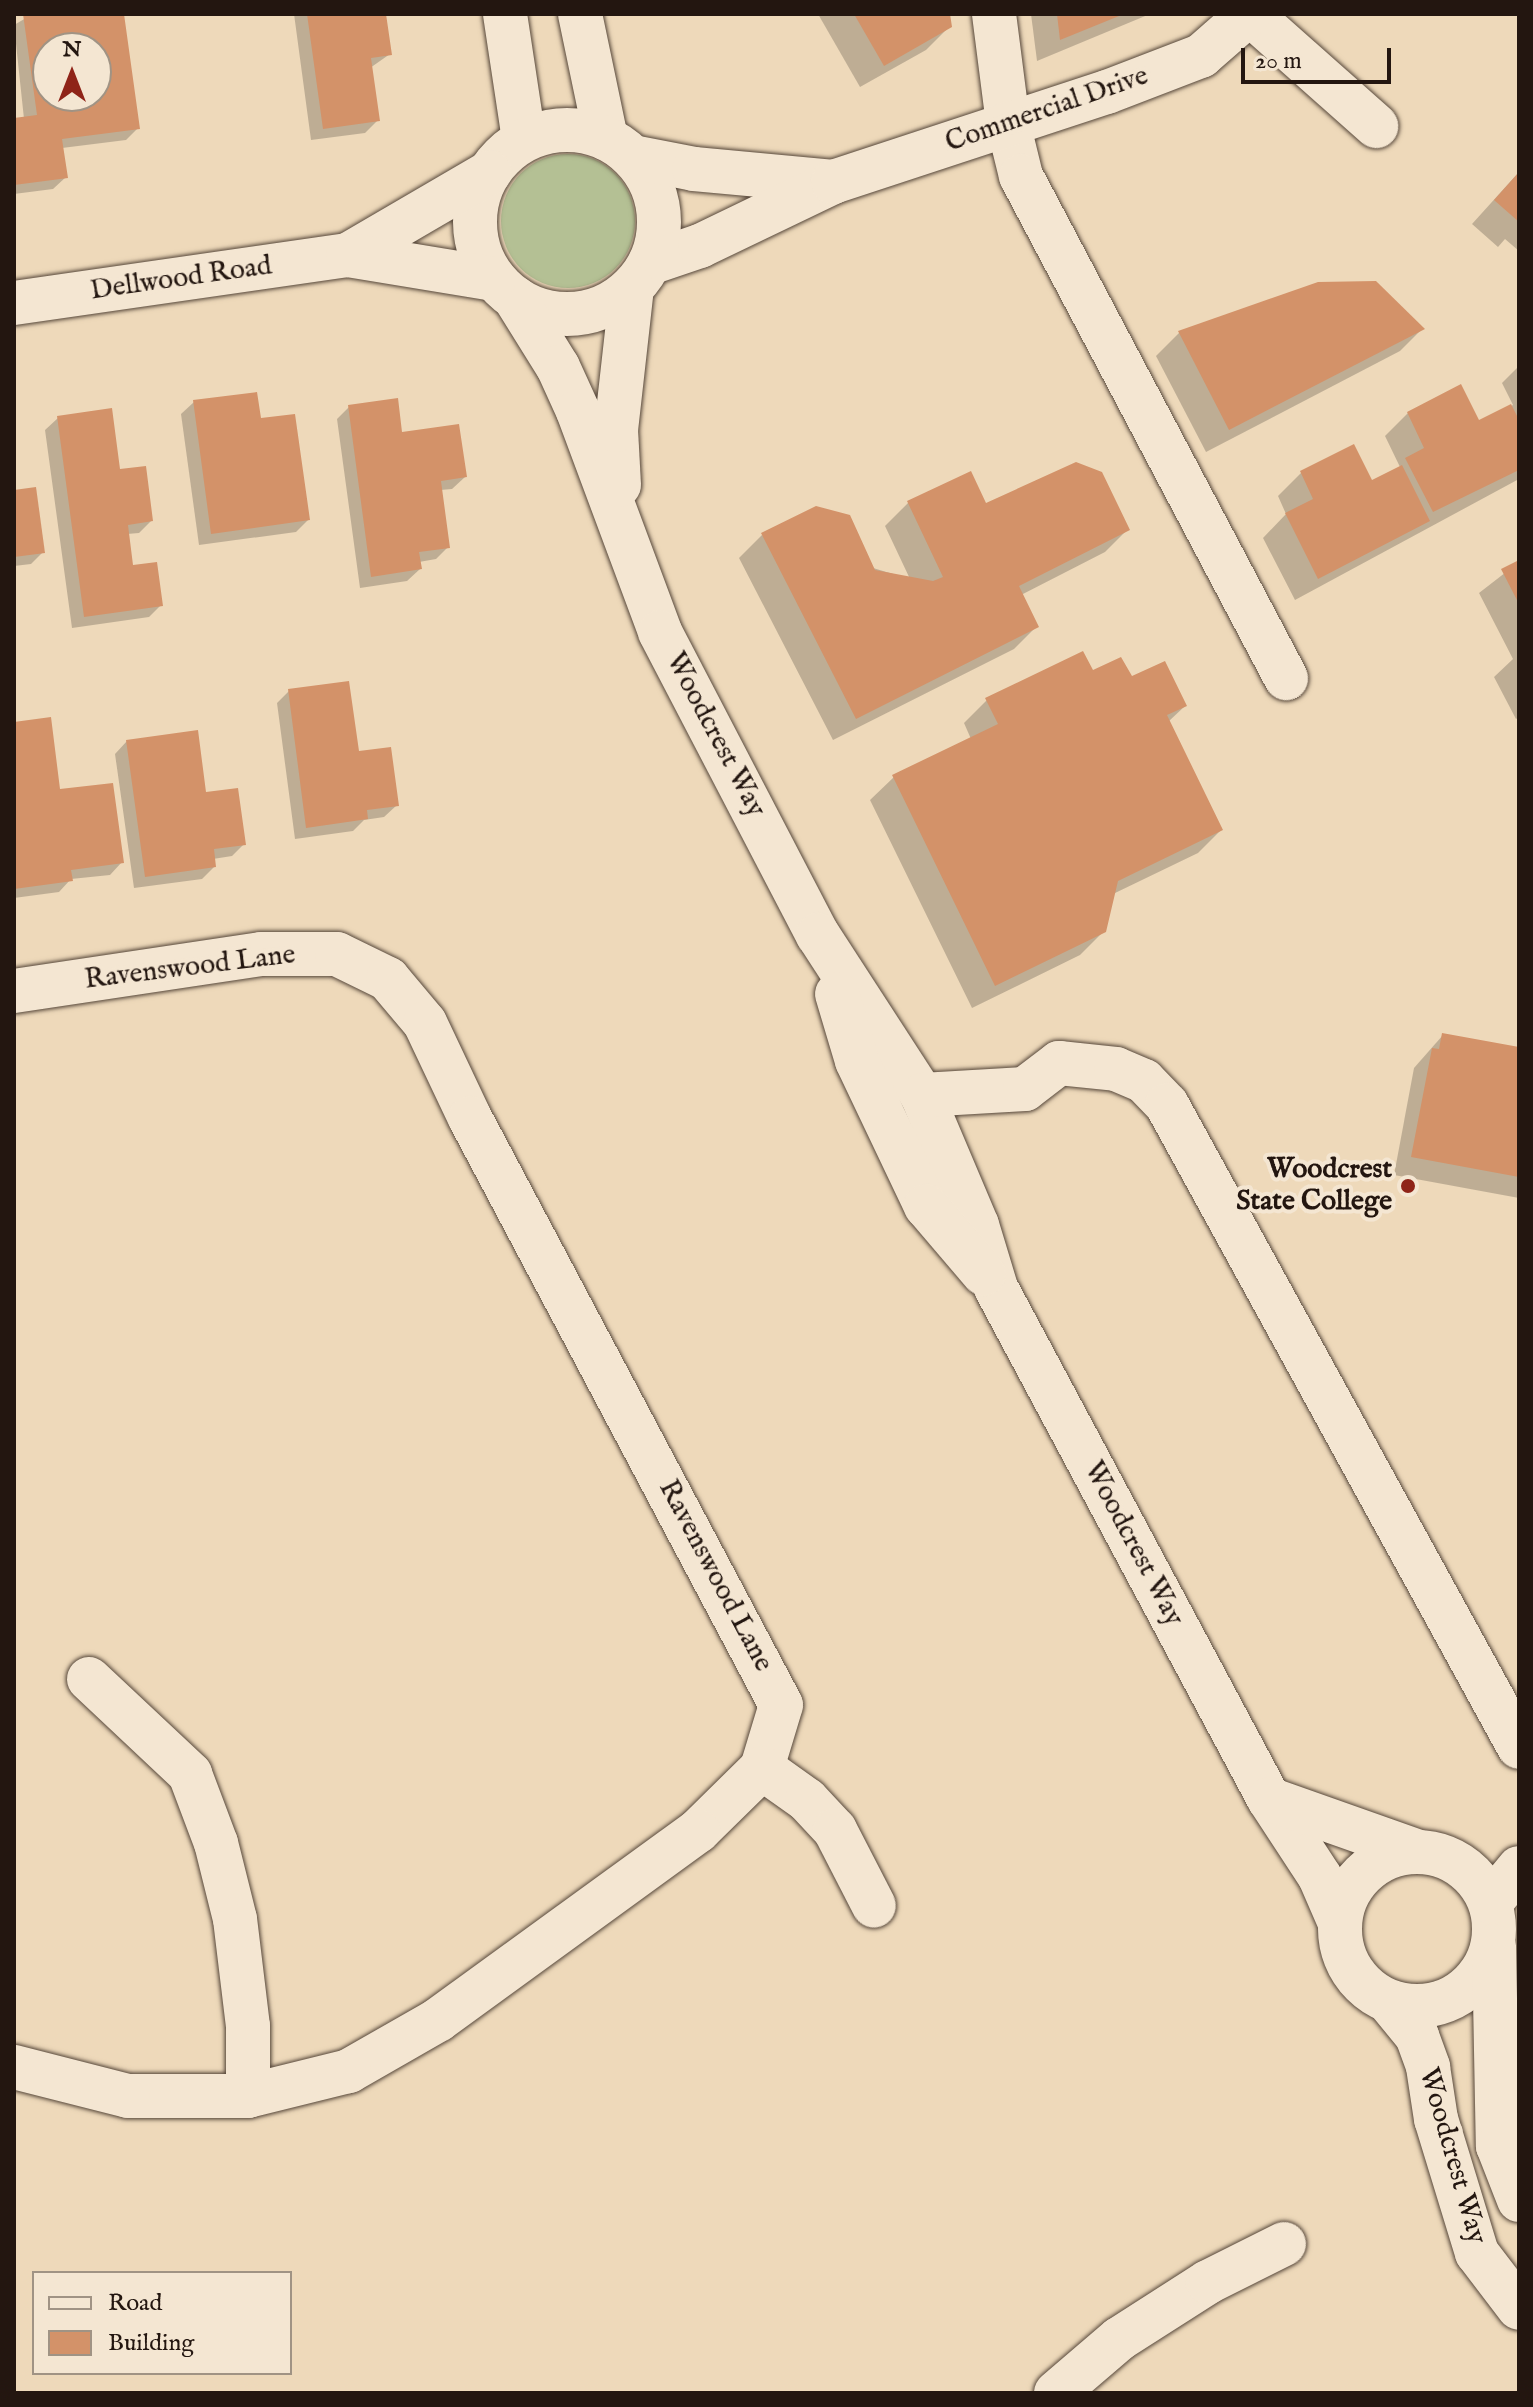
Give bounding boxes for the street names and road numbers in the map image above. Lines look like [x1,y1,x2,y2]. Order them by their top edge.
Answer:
street label: Commercial Drive [941,60,1153,160]
street label: Dellwood Road [88,250,274,308]
street label: Woodcrest Way [658,647,772,823]
street label: Ravenswood Lane [83,938,297,998]
street label: Woodcrest Way [1076,1456,1190,1632]
street label: Ravenswood Lane [650,1475,780,1677]
street label: Woodcrest Way [1411,2064,1493,2248]

